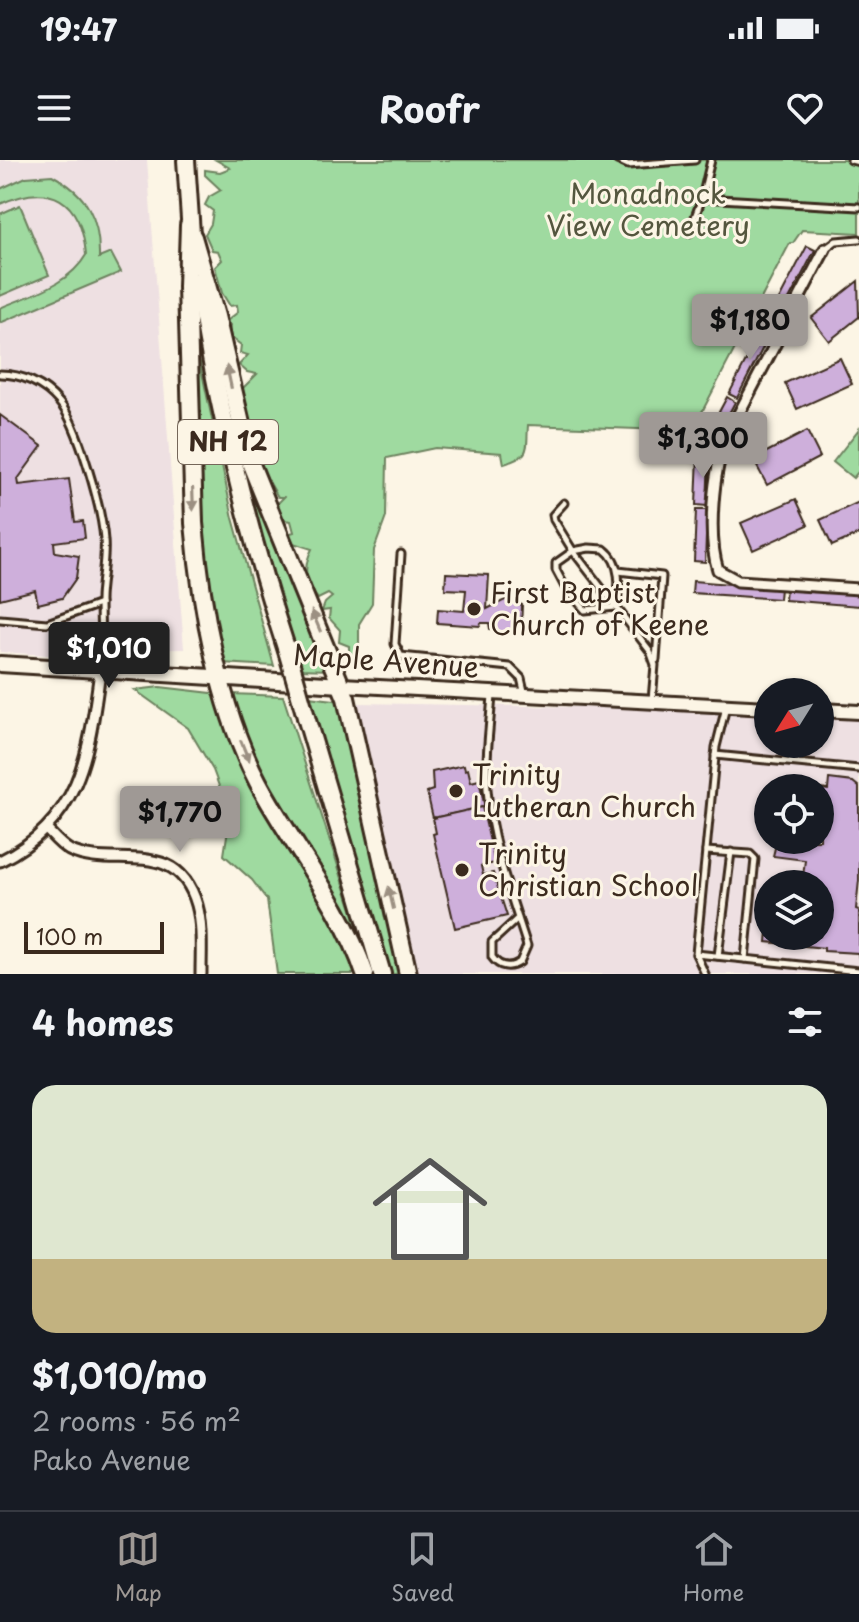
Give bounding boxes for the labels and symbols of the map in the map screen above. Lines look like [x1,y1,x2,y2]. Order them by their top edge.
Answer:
park label: Monadnock View Cemetery [546,171,750,246]
pin: $1,180 [685,294,815,362]
one-way arrow [222,364,235,389]
pin: $1,300 [638,412,768,480]
road number: NH 12 [178,420,278,464]
one-way arrow [187,487,199,512]
place label: First Baptist Church of Keene [490,570,709,645]
marker: First Baptist Church of Keene [465,600,483,618]
one-way arrow [309,609,322,633]
pin: $1,010 [44,622,174,690]
street label: Maple Avenue [292,632,480,687]
north arrow [754,678,834,758]
one-way arrow [238,739,251,763]
place label: Trinity Lutheran Church [472,752,696,827]
marker: Trinity Lutheran Church [447,782,465,800]
pin: $1,770 [115,786,245,854]
place label: Trinity Christian School [478,831,698,906]
marker: Trinity Christian School [453,861,471,879]
one-way arrow [384,885,397,910]
scale bar [24,918,164,954]

